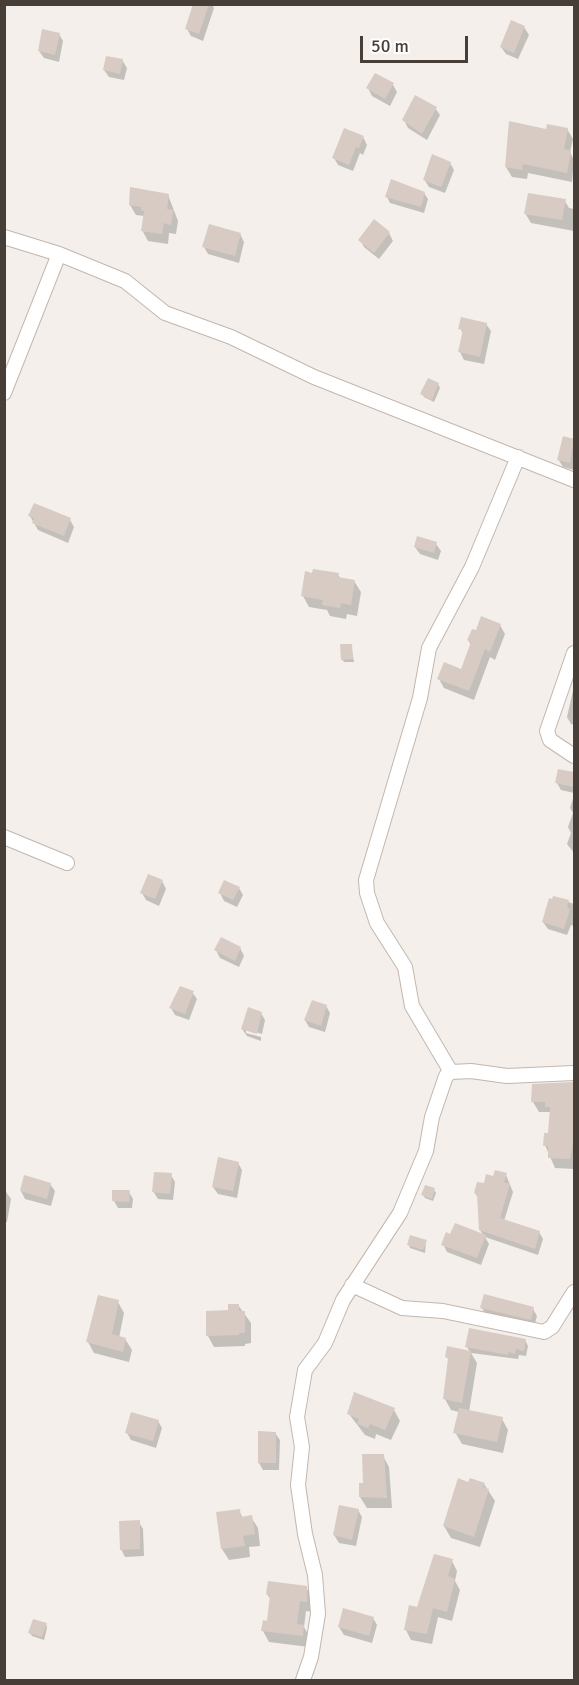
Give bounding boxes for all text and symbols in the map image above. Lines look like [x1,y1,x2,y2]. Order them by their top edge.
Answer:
scale bar [363,24,471,62]
text: 50 m [371,35,409,57]

